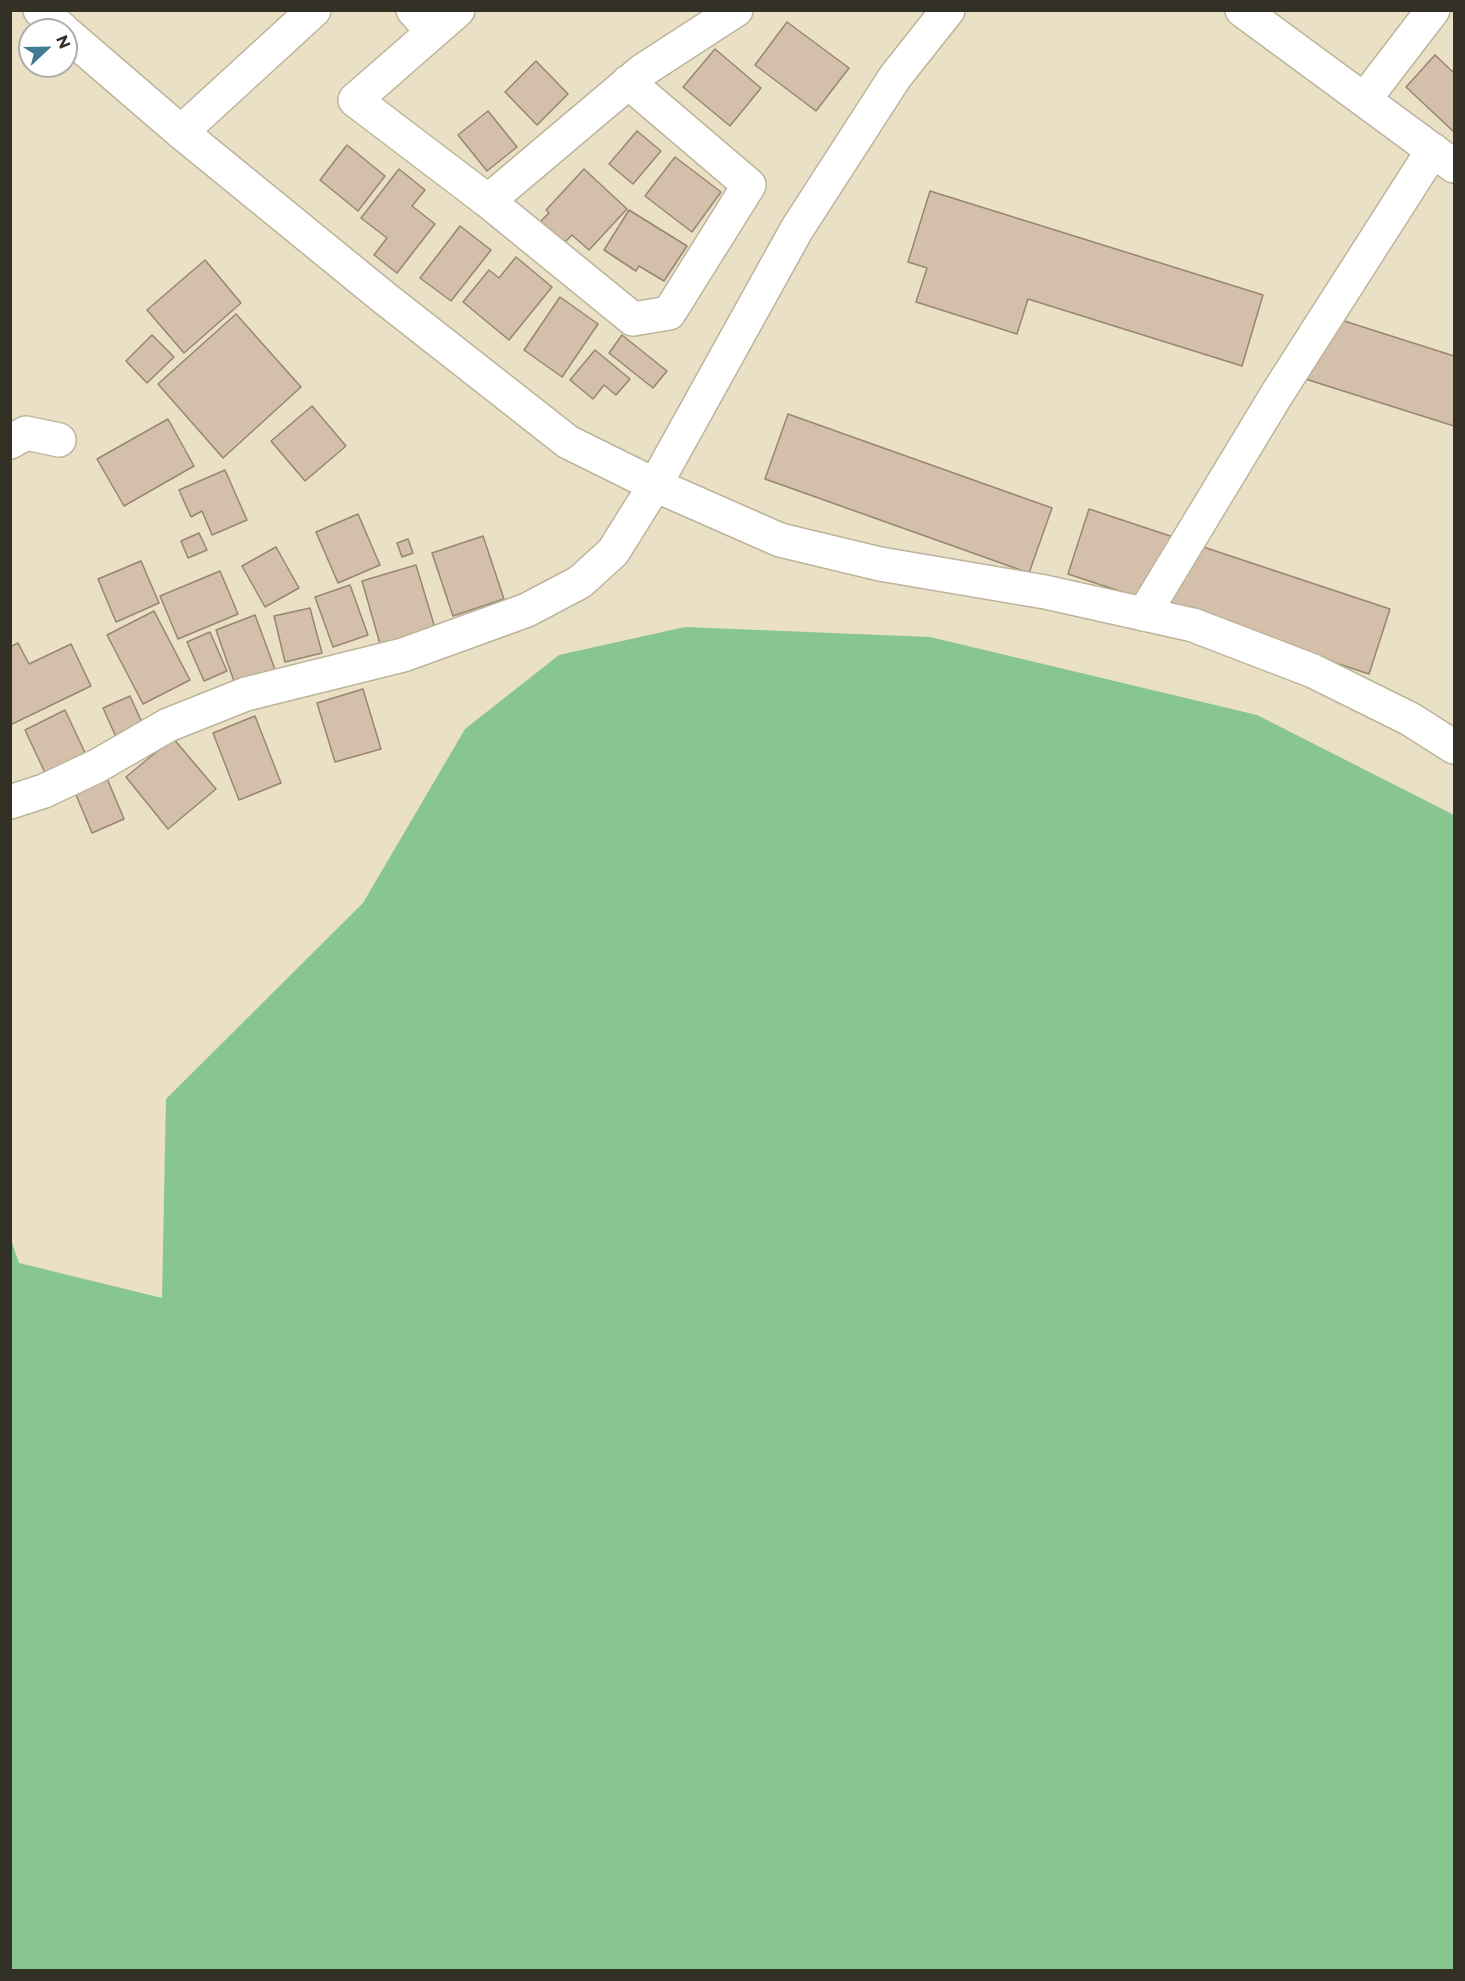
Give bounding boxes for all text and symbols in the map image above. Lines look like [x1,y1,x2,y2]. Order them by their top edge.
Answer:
north arrow [18,18,78,78]
text: N [52,32,75,51]

